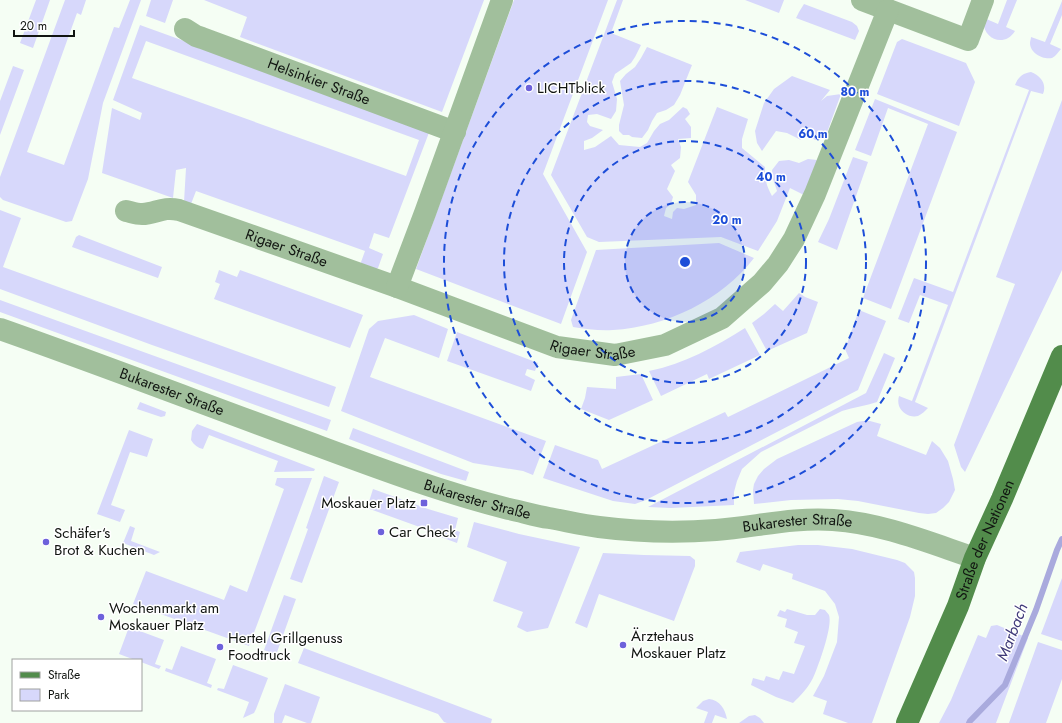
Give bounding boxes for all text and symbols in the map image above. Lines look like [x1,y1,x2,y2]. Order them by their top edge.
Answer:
scale bar [14,12,74,38]
text: 20 m [20,17,47,35]
street label: Helsinkier Straße [264,52,374,111]
place label: LICHTblick [537,77,605,99]
marker: LICHTblick [524,83,534,93]
text: 80 m [841,83,870,101]
text: 60 m [798,125,828,143]
text: 40 m [756,168,786,186]
text: 20 m [712,211,742,229]
street label: Rigaer Straße [242,223,331,273]
centre of rings [678,255,692,269]
street label: Rigaer Straße [547,334,637,366]
street label: Bukarester Straße [116,362,228,421]
street label: Bukarester Straße [421,474,533,525]
street label: Straße der Nationen [950,476,1020,603]
place label: Moskauer Platz [321,492,416,514]
marker: Moskauer Platz [419,498,429,508]
street label: Bukarester Straße [741,508,854,538]
place label: Car Check [389,521,456,543]
place label: Schäfer‘s Brot & Kuchen [54,522,145,561]
marker: Car Check [376,527,386,537]
marker: Schäfer‘s Brot & Kuchen [41,537,51,547]
place label: Wochenmarkt am Moskauer Platz [109,597,219,636]
water label: Marbach [991,600,1033,664]
marker: Wochenmarkt am Moskauer Platz [96,612,106,622]
place label: Ärztehaus Moskauer Platz [631,625,726,664]
place label: Hertel Grillgenuss Foodtruck [228,627,343,666]
marker: Ärztehaus Moskauer Platz [618,640,628,650]
marker: Hertel Grillgenuss Foodtruck [215,642,225,652]
legend [12,659,142,711]
text: Straße [48,666,80,684]
text: Park [48,686,70,704]

